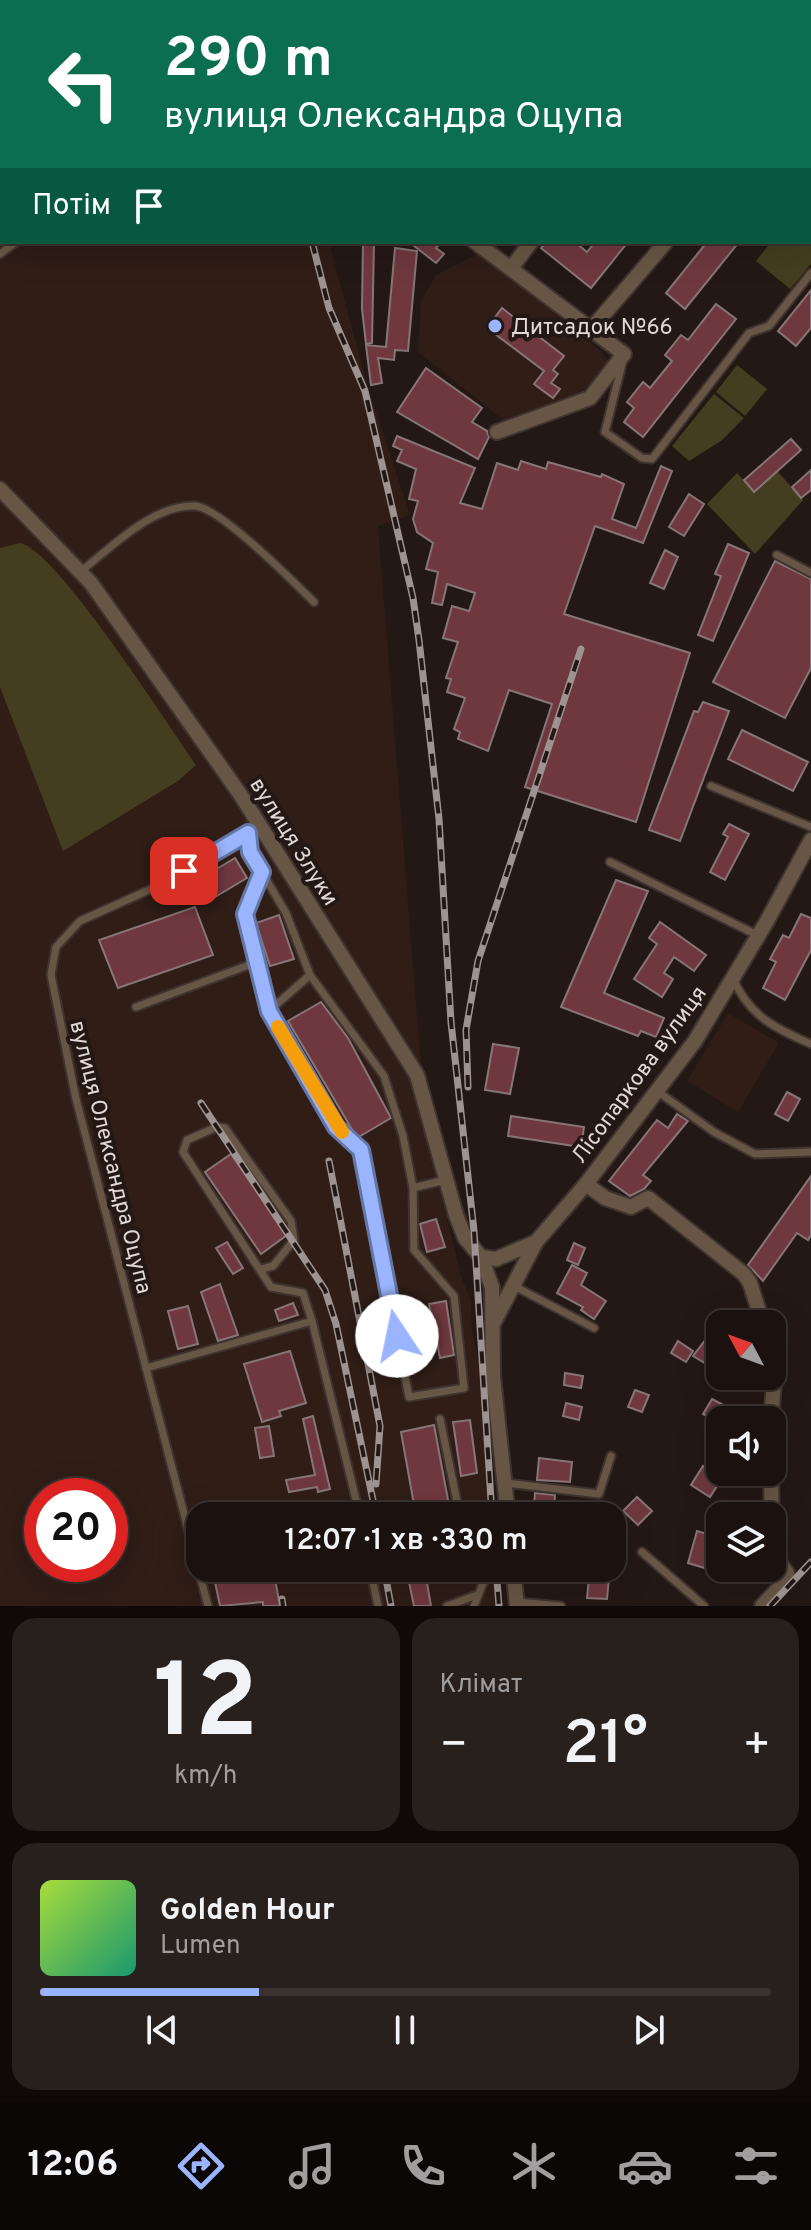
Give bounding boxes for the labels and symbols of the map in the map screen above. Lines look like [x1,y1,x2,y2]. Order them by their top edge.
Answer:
place label: Дитсадок №66 [511,315,673,342]
marker: Дитсадок №66 [486,317,504,335]
street label: вулиця Злуки [243,773,343,911]
pin [150,837,218,905]
street label: Лісопаркова вулиця [567,981,714,1170]
street label: вулиця Олександра Оцупа [63,1018,157,1297]
position arrow [355,1294,439,1378]
north arrow [706,1310,786,1390]
speed limit sign: 20 [24,1478,128,1582]

